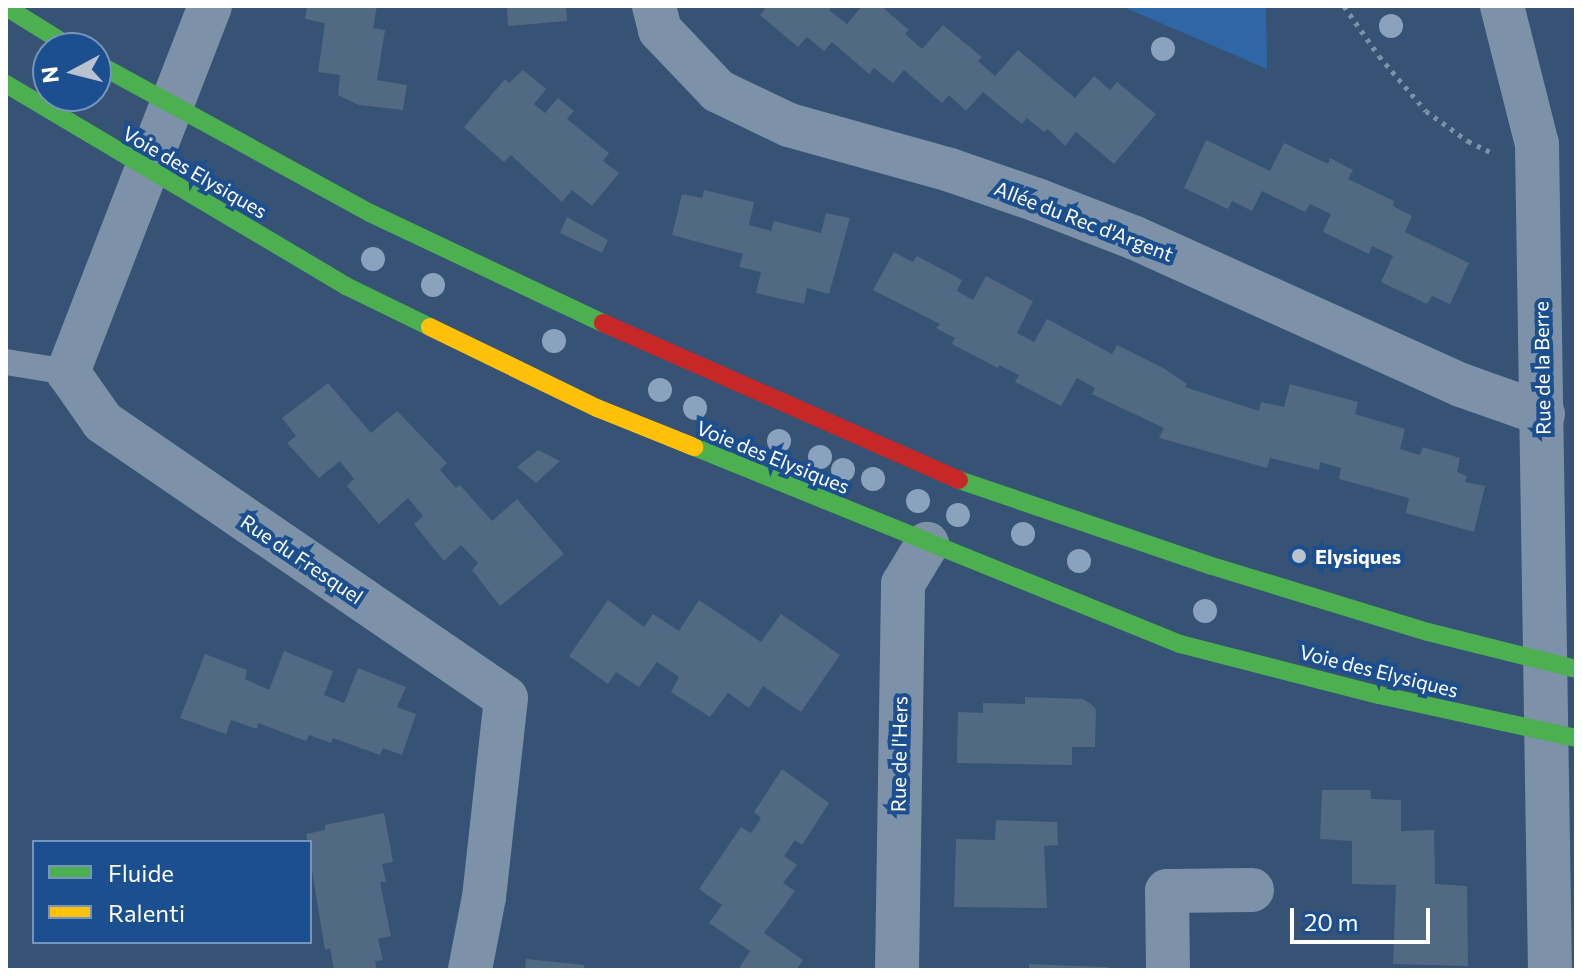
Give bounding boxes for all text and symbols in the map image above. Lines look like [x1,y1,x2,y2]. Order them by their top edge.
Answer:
north arrow [32,32,112,112]
text: N [35,65,64,85]
street label: Voie des Elysiques [119,121,271,223]
street label: Allée du Rec d'Argent [991,176,1177,266]
street label: Rue de la Berre [1529,301,1555,435]
street label: Voie des Elysiques [693,415,853,499]
street label: Rue du Fresquel [236,509,368,609]
place label: Elysiques [1315,544,1401,568]
marker: Elysiques [1290,547,1308,565]
street label: Voie des Elysiques [1297,640,1461,702]
street label: Rue de l'Hers [886,696,912,812]
legend [32,840,312,944]
text: Fluide [108,858,174,887]
scale bar [1294,892,1434,942]
text: Ralenti [108,898,185,927]
text: 20 m [1304,907,1358,936]

